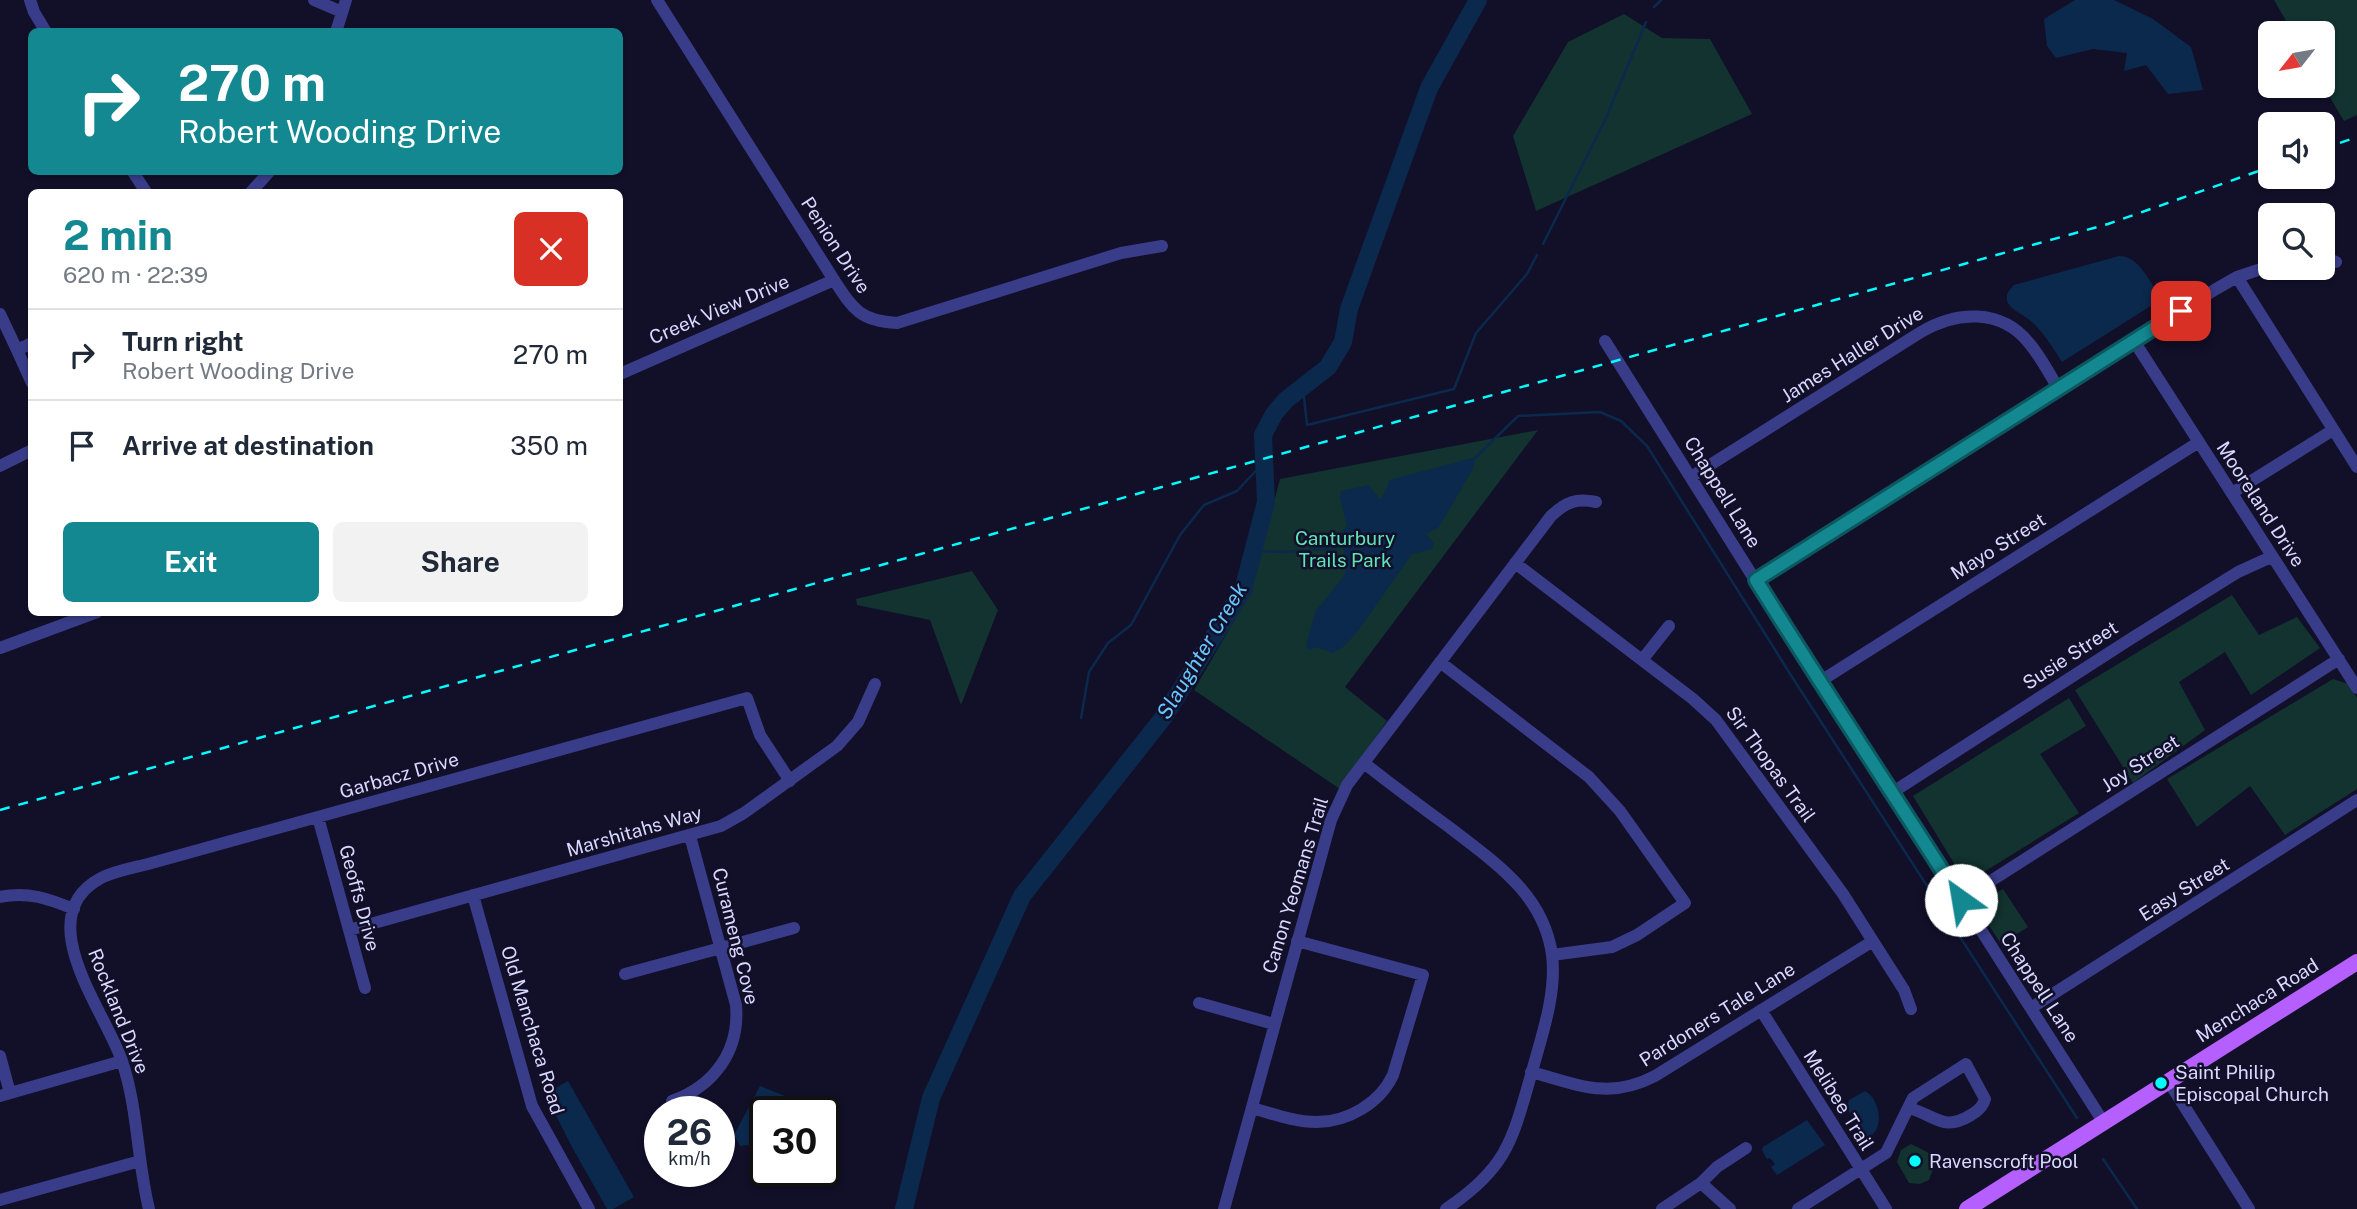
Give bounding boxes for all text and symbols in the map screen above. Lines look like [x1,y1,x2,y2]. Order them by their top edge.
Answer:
north arrow [2258,21,2334,98]
map controls [2258,21,2335,280]
text: 270 m [178,54,326,112]
icon: right [63,56,154,147]
button: sound [2258,112,2335,189]
text: Robert Wooding Drive [178,113,501,150]
street label: Penion Drive [797,193,875,297]
button: search [2258,203,2335,280]
text: 2 min [63,210,173,259]
button: close [514,212,588,286]
text: 620 m · 22:39 [63,261,208,288]
street label: Creek View Drive [646,270,792,348]
pin [2151,281,2211,341]
icon: arrive [2162,292,2200,330]
street label: James Haller Drive [1777,301,1927,407]
text: Turn right [122,326,244,357]
icon: right [63,336,101,374]
text: 270 m [513,339,588,370]
text: Robert Wooding Drive [122,357,354,384]
icon: arrive [63,427,101,465]
text: Arrive at destination [122,430,374,461]
text: 350 m [510,430,588,461]
street label: Chappell Lane [1680,432,1766,552]
street label: Mooreland Drive [2212,437,2310,571]
street label: Mayo Street [1947,508,2049,584]
button: Exit [63,522,319,602]
button: Share [333,522,588,602]
park label: Canturbury Trails Park [1295,527,1395,571]
water label: Slaughter Creek [1151,577,1252,723]
street label: Susie Street [2018,616,2122,694]
street label: Sir Thopas Trail [1722,702,1820,826]
street label: Joy Street [2097,730,2183,796]
street label: Garbacz Drive [337,747,461,803]
street label: Canon Yeomans Trail [1258,794,1332,976]
street label: Marshitahs Way [564,801,704,861]
street label: Geoffs Drive [335,842,385,954]
street label: Easy Street [2135,853,2233,925]
position arrow [1924,863,1998,937]
street label: Curameng Cove [708,865,764,1007]
street label: Chappell Lane [1996,928,2084,1046]
street label: Old Manchaca Road [497,943,569,1117]
street label: Rockland Drive [84,945,154,1077]
street label: Menchaca Road [2192,953,2322,1047]
street label: Pardoners Tale Lane [1635,957,1799,1071]
street label: Melibee Trail [1799,1046,1879,1154]
place label: Saint Philip Episcopal Church [2175,1061,2329,1105]
marker: Saint Philip Episcopal Church [2153,1075,2169,1091]
speed limit sign: 30 [749,1096,840,1187]
text: 26 [667,1112,712,1153]
text: km/h [668,1148,711,1169]
place label: Ravenscroft Pool [1929,1150,2078,1172]
marker: Ravenscroft Pool [1907,1153,1923,1169]

